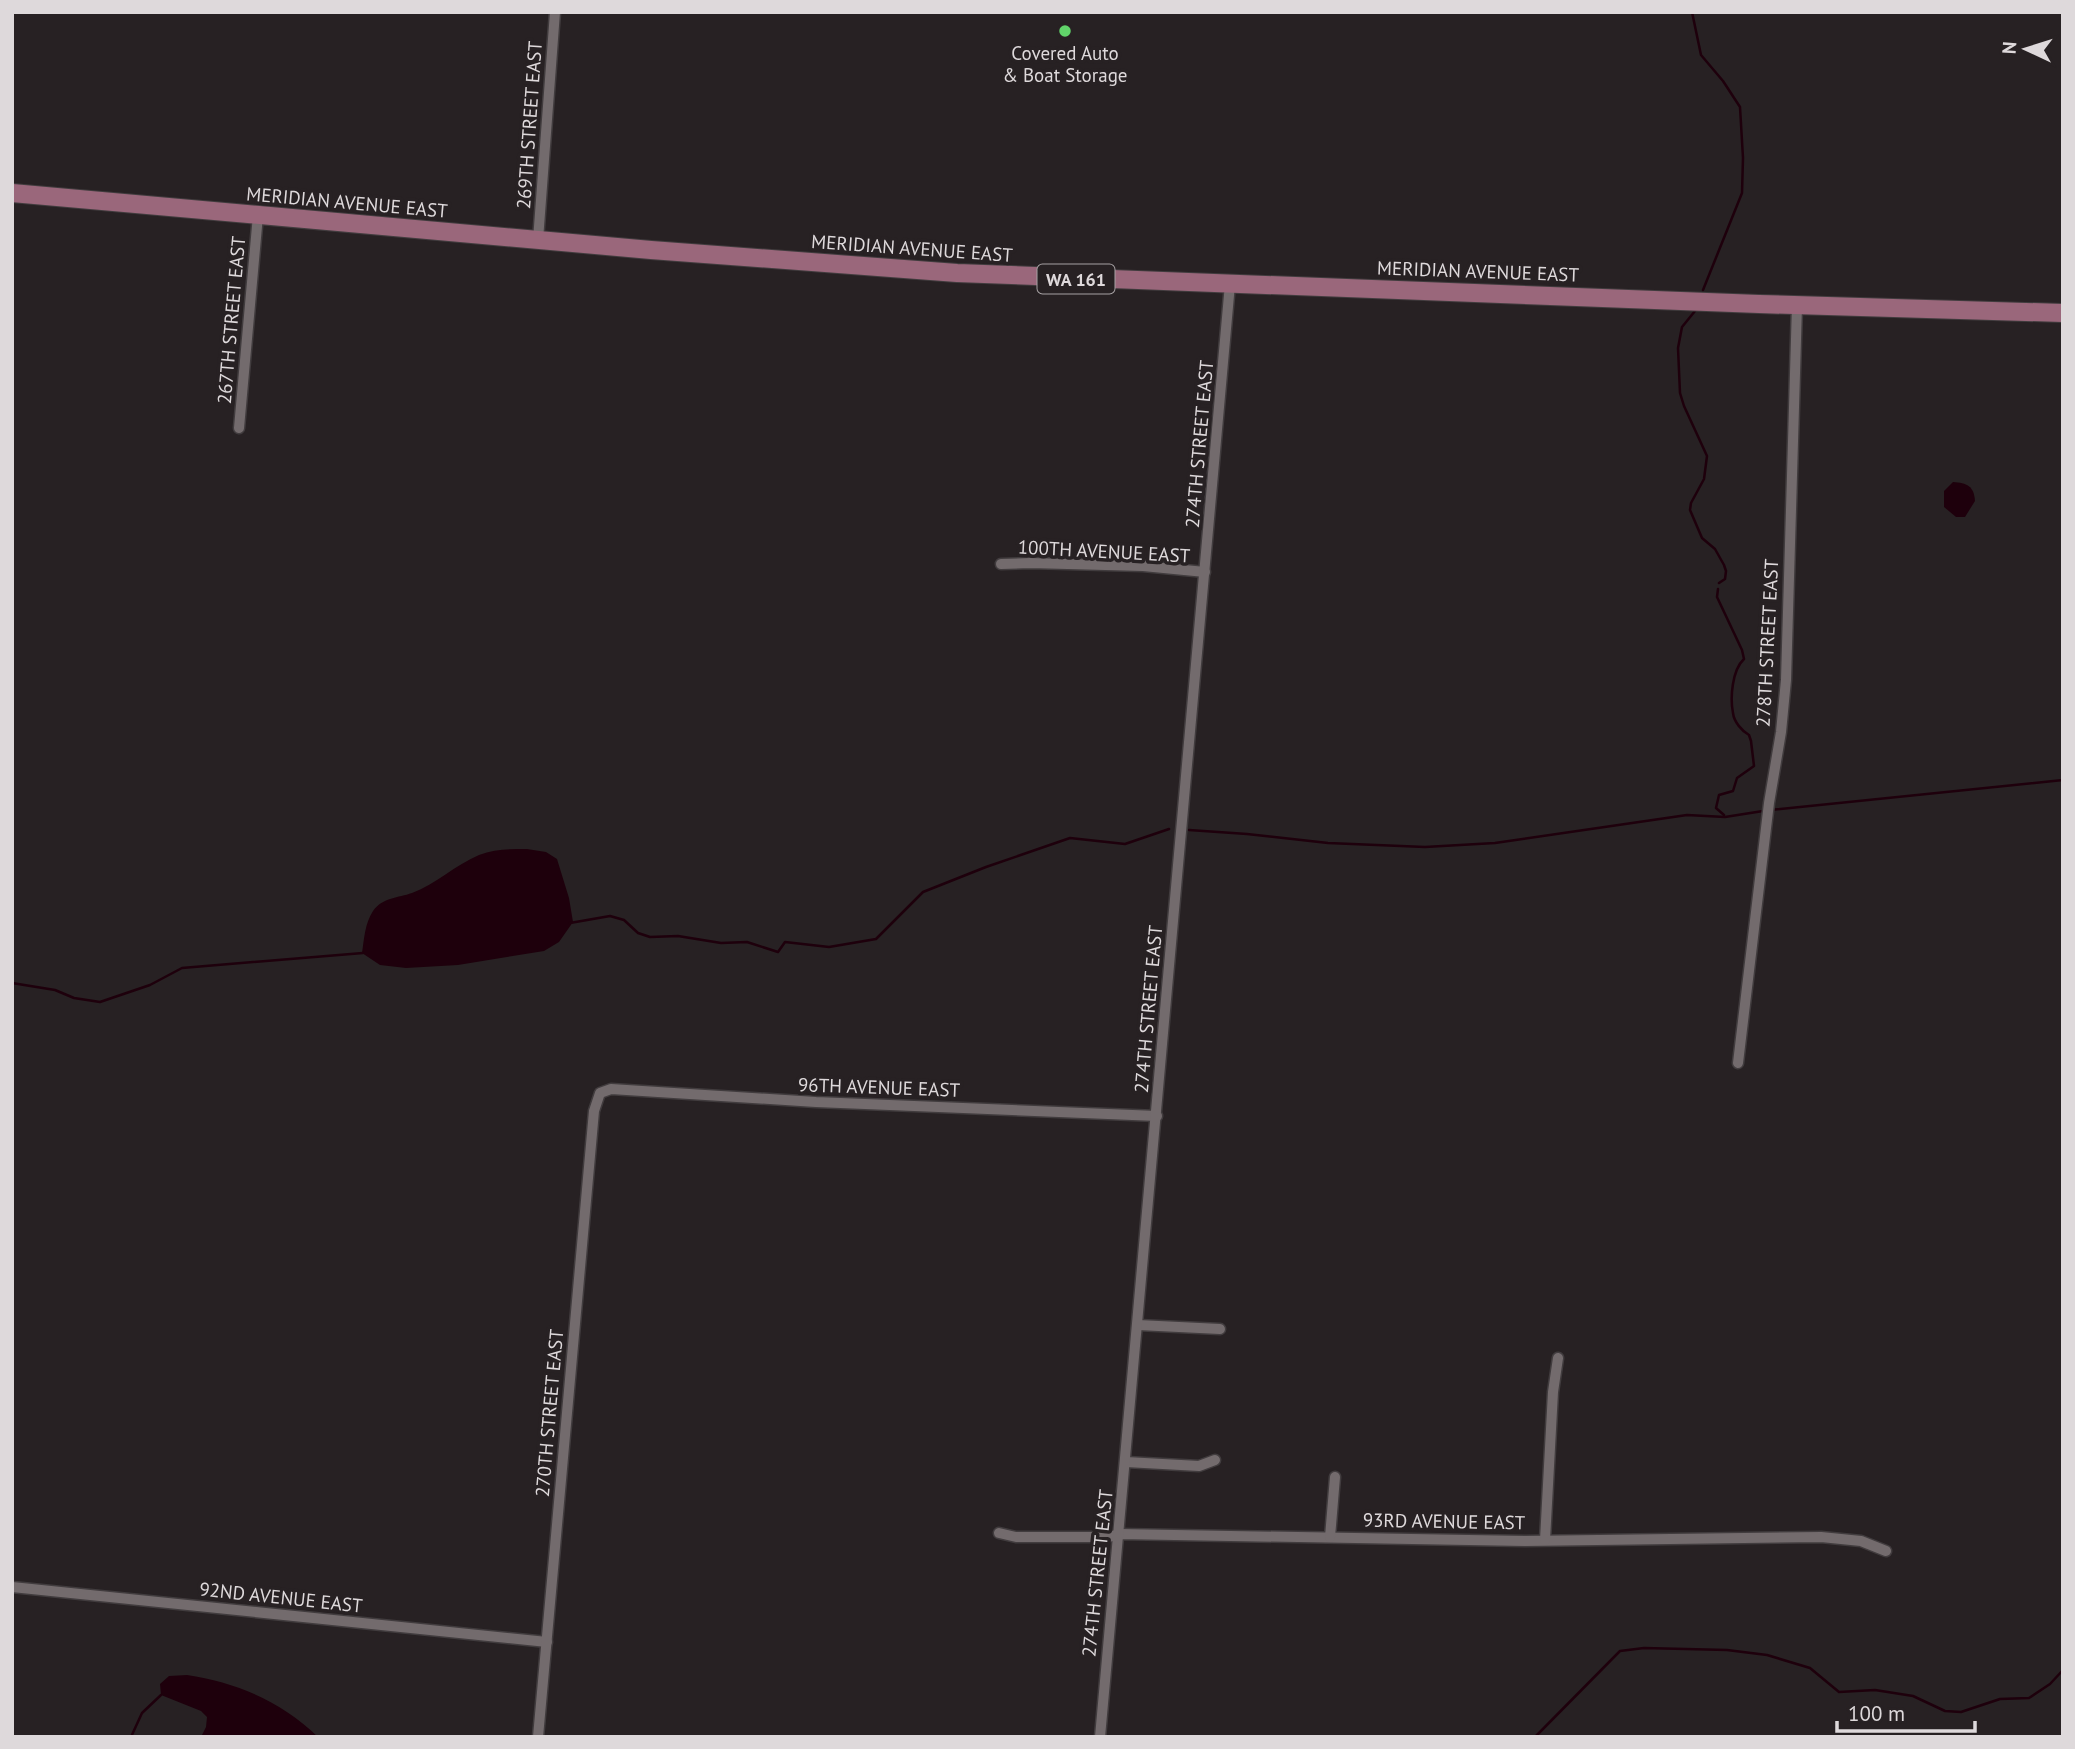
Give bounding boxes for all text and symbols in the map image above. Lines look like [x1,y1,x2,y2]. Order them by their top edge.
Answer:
north arrow [1991,14,2061,84]
marker: Covered Auto & Boat Storage [1057,23,1073,39]
street label: 269TH STREET EAST [511,40,547,210]
place label: Covered Auto & Boat Storage [1002,41,1128,87]
text: N [1997,41,2021,55]
street label: MERIDIAN AVENUE EAST [245,181,449,223]
street label: MERIDIAN AVENUE EAST [810,229,1014,267]
street label: 267TH STREET EAST [212,235,250,405]
street label: MERIDIAN AVENUE EAST [1377,255,1580,287]
road number: WA 161 [1038,264,1114,293]
street label: 274TH STREET EAST [1180,359,1218,529]
street label: 100TH AVENUE EAST [1017,535,1191,568]
street label: 278TH STREET EAST [1751,558,1783,728]
street label: 274TH STREET EAST [1129,924,1167,1094]
street label: 96TH AVENUE EAST [798,1072,961,1102]
street label: 270TH STREET EAST [530,1328,568,1498]
street label: 274TH STREET EAST [1076,1487,1118,1658]
street label: 93RD AVENUE EAST [1363,1508,1526,1534]
street label: 92ND AVENUE EAST [198,1576,364,1618]
scale bar [1837,1690,1975,1734]
text: 100 m [1848,1700,1905,1727]

